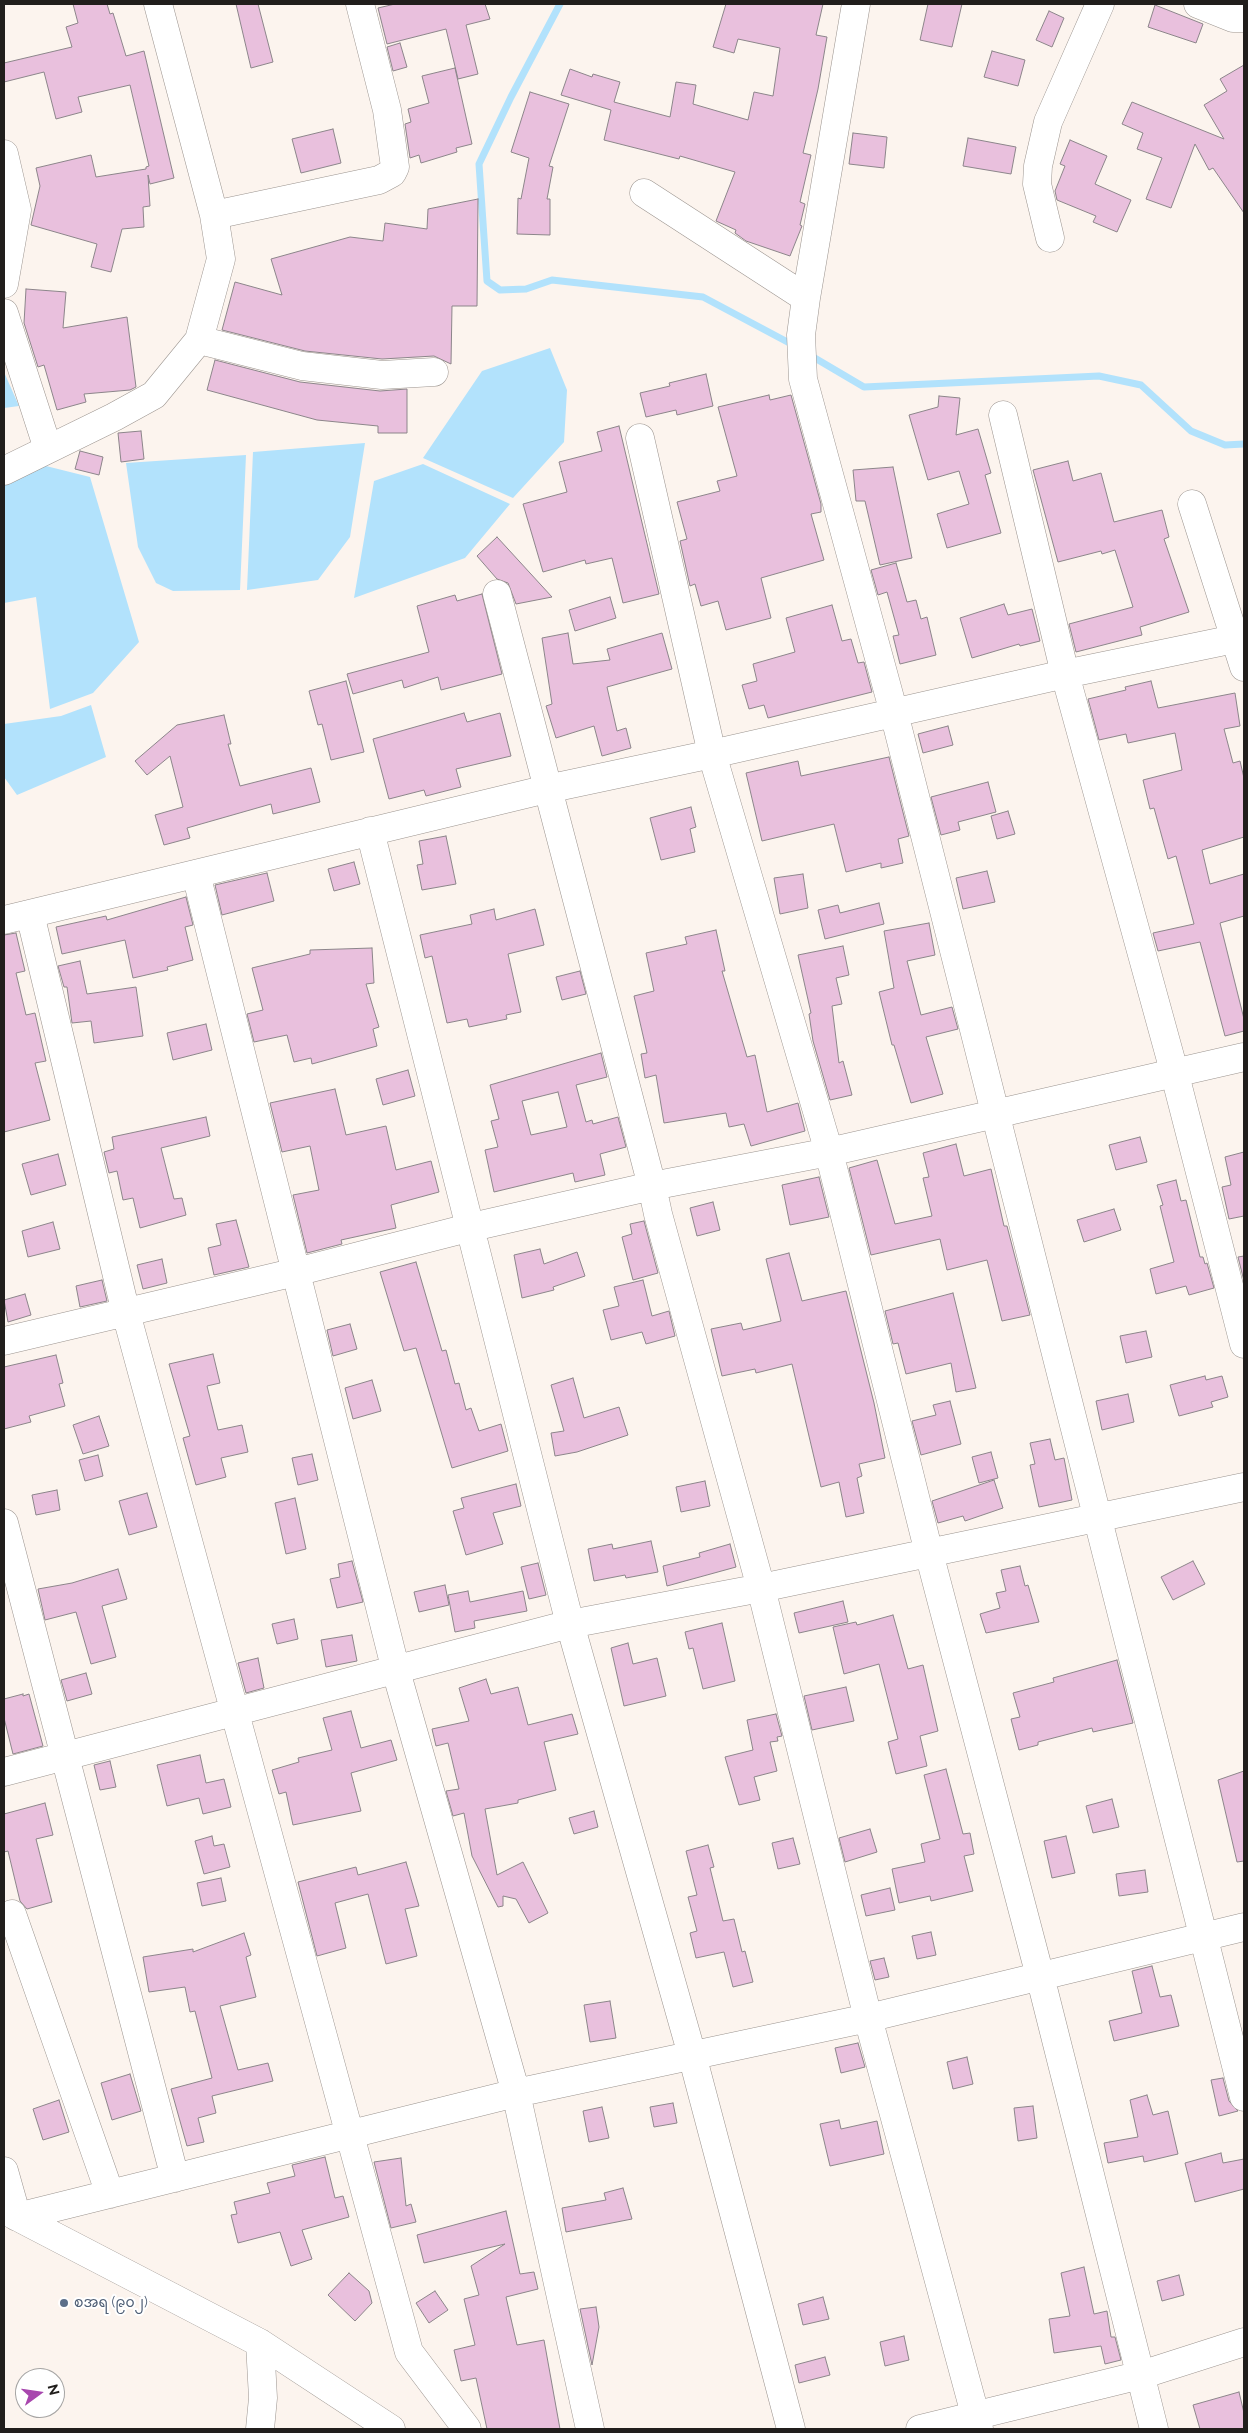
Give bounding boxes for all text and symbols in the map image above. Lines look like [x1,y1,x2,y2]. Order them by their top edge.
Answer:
place label: စအရ (၉၀၂) [74,2295,148,2311]
marker: စအရ (၉၀၂) [58,2297,70,2309]
north arrow [15,2368,65,2418]
text: N [45,2382,63,2397]

